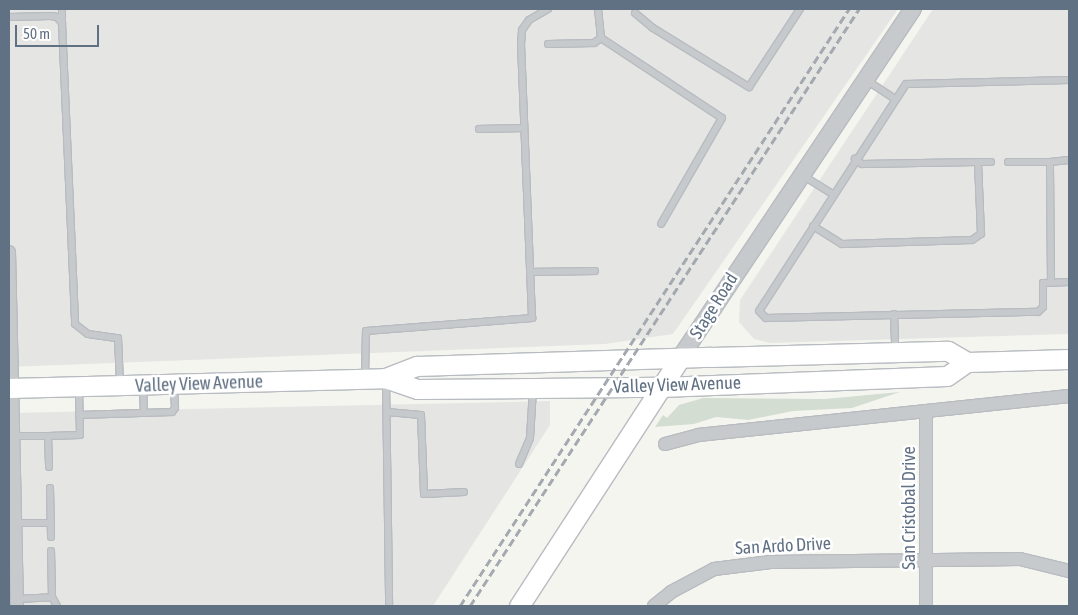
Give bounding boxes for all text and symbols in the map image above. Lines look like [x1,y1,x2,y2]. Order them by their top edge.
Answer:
scale bar [18,15,101,47]
text: 50 m [23,25,50,42]
street label: Stage Road [685,269,743,343]
street label: Valley View Avenue [135,371,263,397]
street label: Valley View Avenue [613,372,741,398]
street label: San Cristobal Drive [898,446,920,570]
street label: San Ardo Drive [735,533,831,559]

